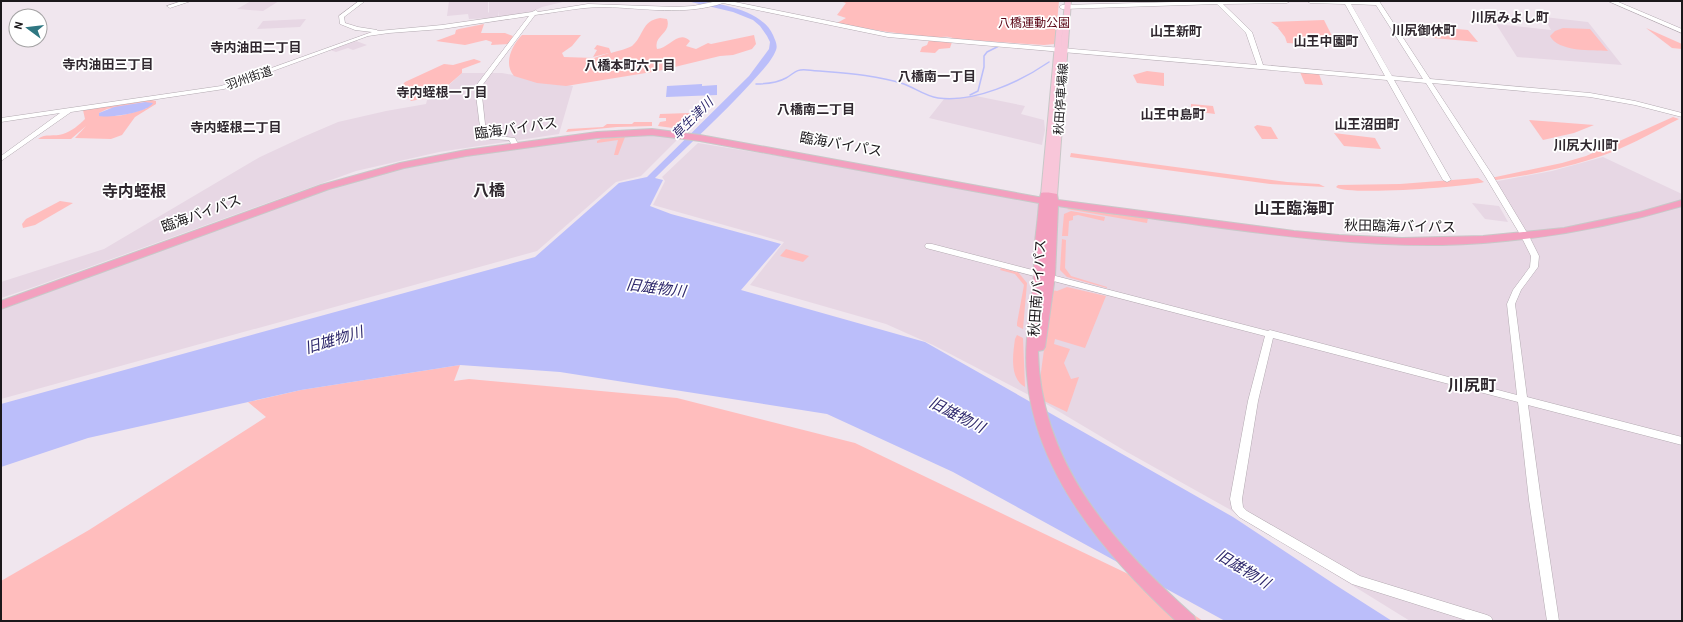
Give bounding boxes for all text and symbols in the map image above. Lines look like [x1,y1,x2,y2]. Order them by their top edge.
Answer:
north arrow [8,8,48,48]
district label: 川尻みよし町 [1471,9,1549,25]
park label: 八橋運動公園 [998,15,1070,29]
text: N [11,20,25,31]
district label: 川尻御休町 [1391,22,1457,38]
district label: 山王新町 [1150,23,1202,39]
district label: 山王中園町 [1293,33,1359,49]
district label: 寺内油田二丁目 [210,39,302,55]
district label: 寺内油田三丁目 [62,56,154,72]
district label: 八橋本町六丁目 [584,57,676,73]
street label: 羽州街道 [224,63,274,91]
street label: 秋田停車場線 [1051,63,1069,135]
district label: 八橋南一丁目 [898,68,976,84]
district label: 寺内蛭根一丁目 [396,84,488,100]
water label: 草生津川 [668,93,717,142]
district label: 八橋南二丁目 [777,101,855,117]
district label: 山王中島町 [1140,106,1206,122]
street label: 臨海バイパス [473,113,559,142]
district label: 山王沼田町 [1334,116,1400,132]
district label: 寺内蛭根二丁目 [190,119,282,135]
street label: 臨海バイパス [798,128,884,159]
district label: 川尻大川町 [1553,137,1619,153]
district label: 八橋 [473,180,505,199]
district label: 寺内蛭根 [102,181,166,200]
street label: 臨海バイパス [159,190,243,235]
district label: 山王臨海町 [1254,198,1334,217]
street label: 秋田臨海バイパス [1344,216,1456,235]
street label: 秋田南バイパス [1025,239,1048,337]
water label: 旧雄物川 [625,274,689,300]
water label: 旧雄物川 [302,321,367,356]
district label: 川尻町 [1448,375,1496,394]
water label: 旧雄物川 [927,392,990,437]
water label: 旧雄物川 [1213,545,1276,592]

